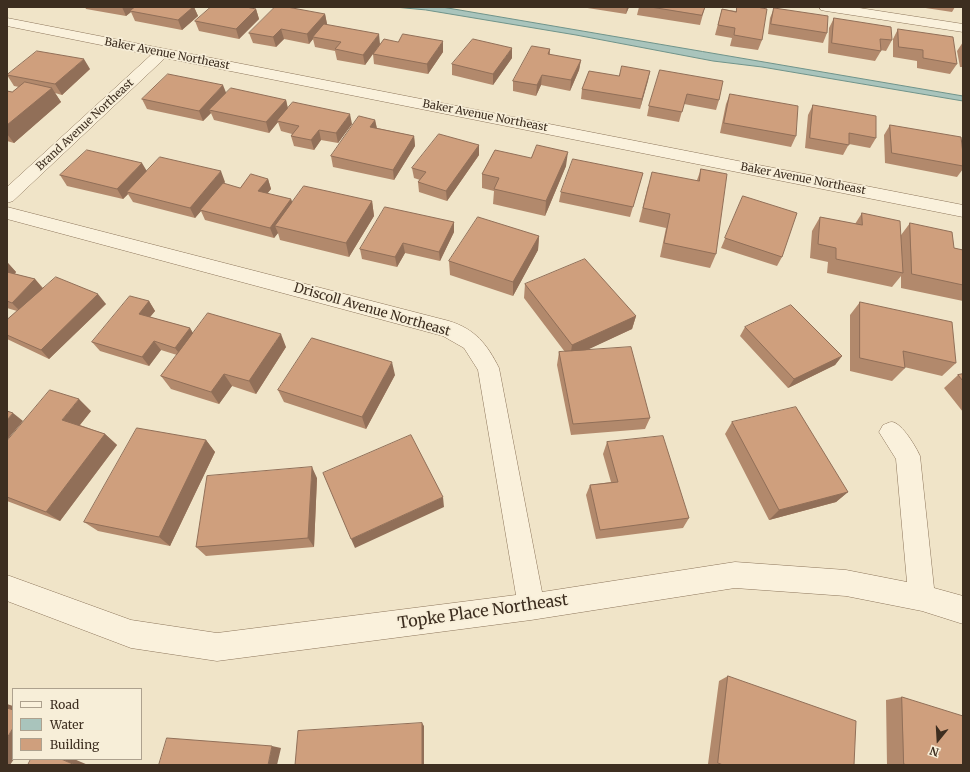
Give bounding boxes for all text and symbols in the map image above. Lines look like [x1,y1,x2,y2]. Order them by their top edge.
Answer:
street label: Baker Avenue Northeast [103,35,231,73]
street label: Brand Avenue Northeast [34,76,136,174]
street label: Baker Avenue Northeast [421,97,549,135]
street label: Baker Avenue Northeast [739,160,867,198]
street label: Driscoll Avenue Northeast [292,280,452,340]
street label: Topke Place Northeast [397,591,569,633]
legend [12,688,142,760]
text: Road [50,697,79,712]
text: Water [50,717,84,732]
north arrow [918,720,958,760]
text: Building [50,737,99,752]
text: N [928,743,941,759]

